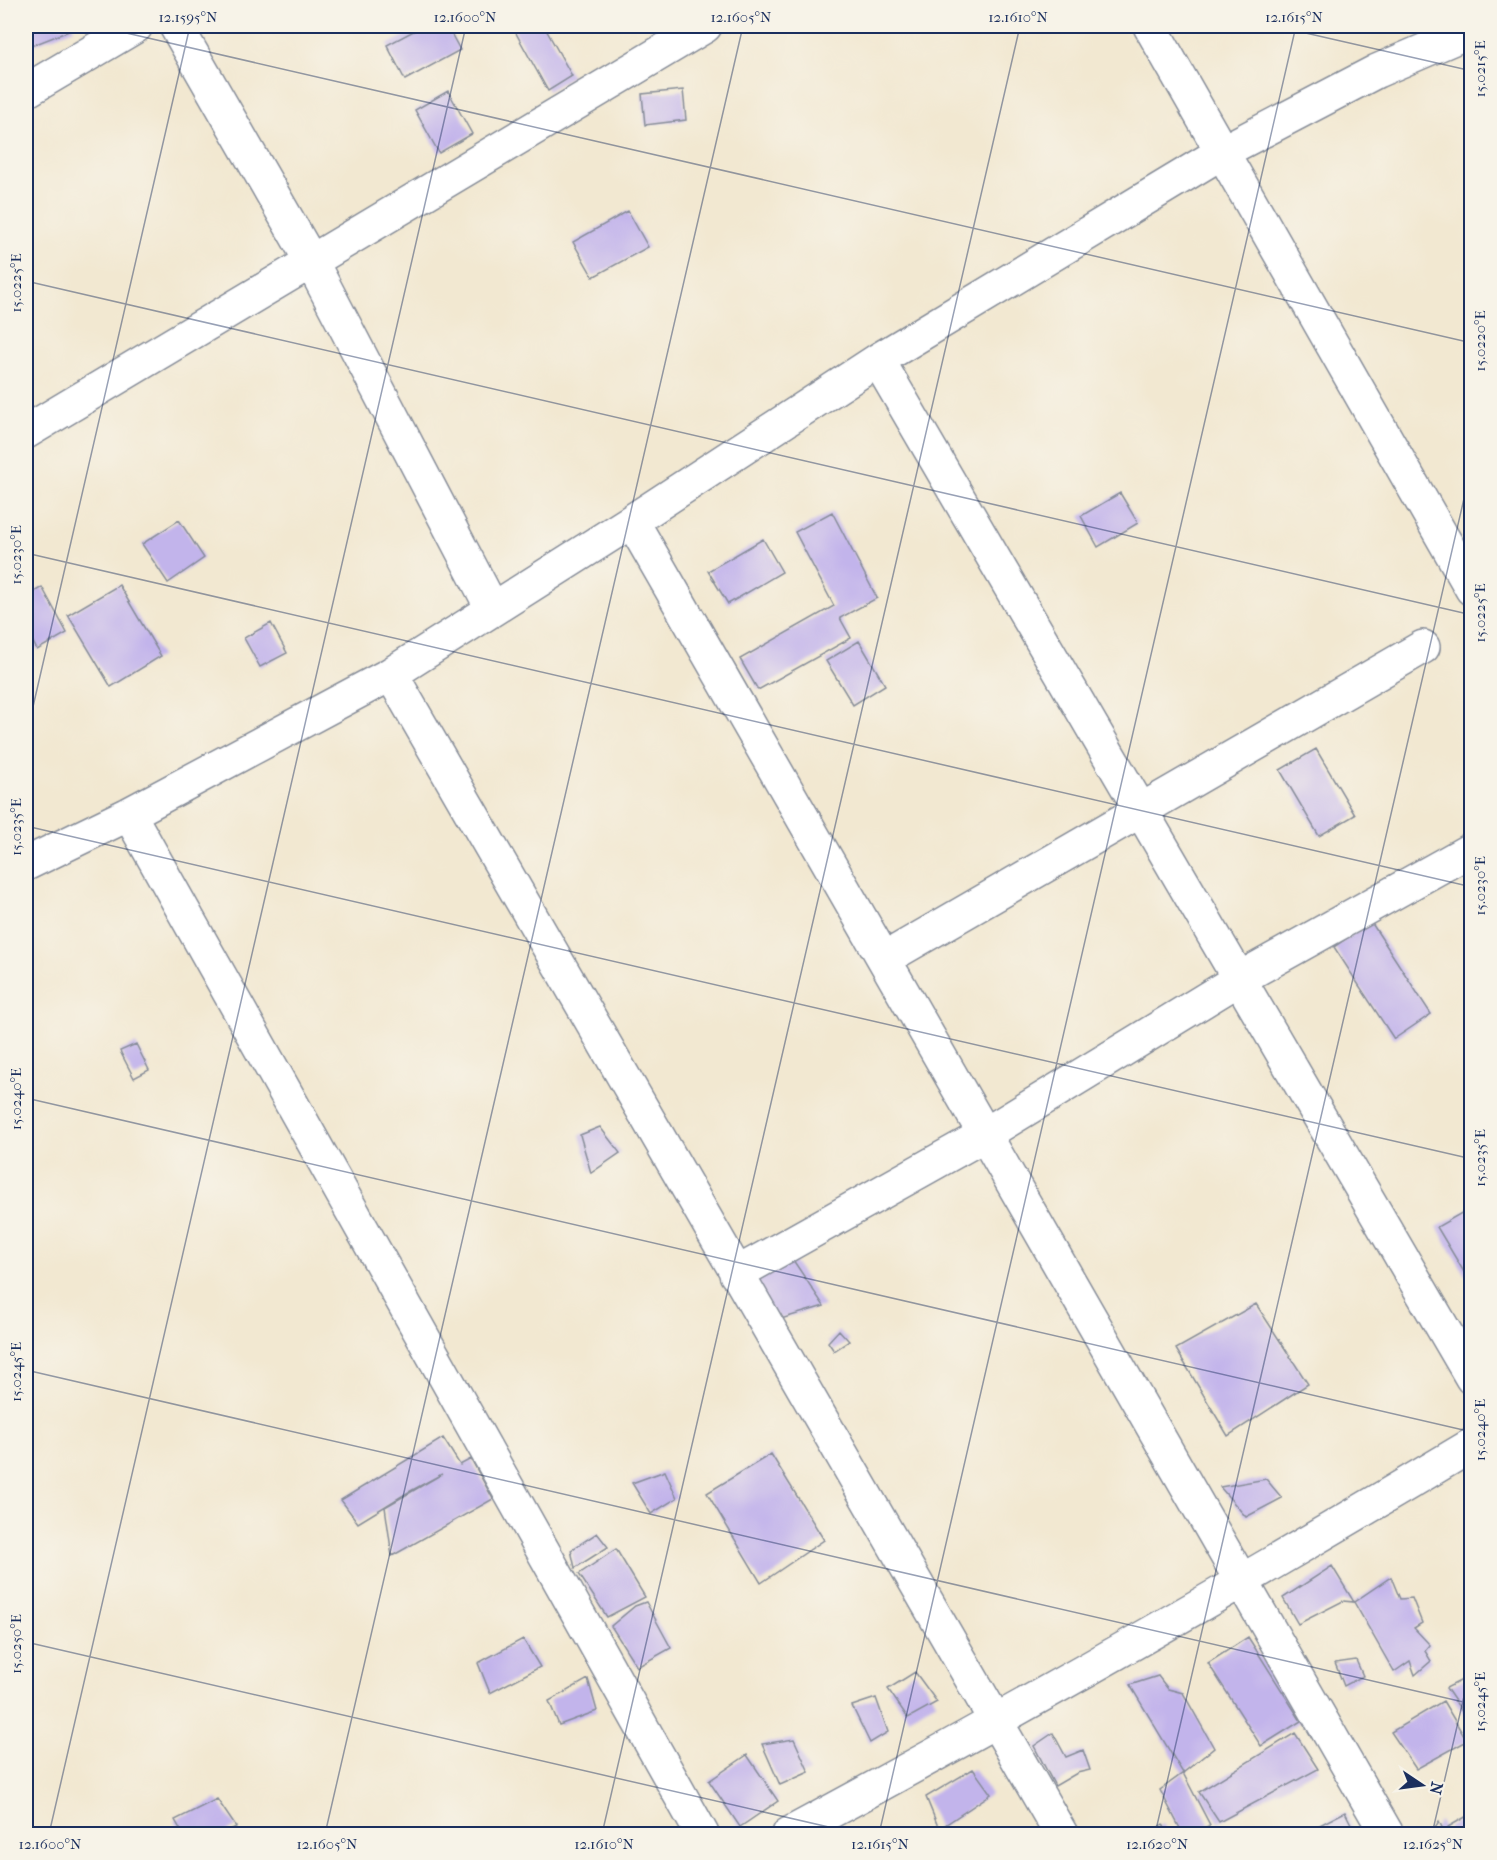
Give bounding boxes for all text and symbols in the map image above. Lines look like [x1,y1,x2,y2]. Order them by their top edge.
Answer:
text: 12.1595°N [159,8,218,26]
text: 12.1600°N [434,8,497,26]
text: 12.1605°N [711,8,772,26]
text: 12.1610°N [988,8,1048,26]
text: 12.1615°N [1265,8,1324,26]
text: 15.0215°E [1471,40,1489,98]
text: 15.0225°E [7,253,25,313]
text: 15.0220°E [1471,310,1489,372]
text: 15.0230°E [7,525,25,585]
text: 15.0225°E [1471,583,1489,643]
text: 15.0235°E [7,798,25,856]
text: 15.0230°E [1471,856,1489,916]
text: 15.0240°E [7,1068,25,1130]
text: 15.0235°E [1471,1129,1489,1187]
text: 15.0245°E [7,1342,25,1402]
text: 15.0240°E [1471,1399,1489,1461]
text: 15.0250°E [7,1614,25,1674]
text: 15.0245°E [1471,1672,1489,1732]
north arrow [1392,1755,1452,1815]
text: N [1425,1780,1447,1797]
text: 12.1600°N [19,1835,82,1853]
text: 12.1605°N [297,1835,358,1853]
text: 12.1610°N [574,1835,634,1853]
text: 12.1615°N [851,1835,910,1853]
text: 12.1620°N [1126,1835,1189,1853]
text: 12.1625°N [1403,1835,1464,1853]

